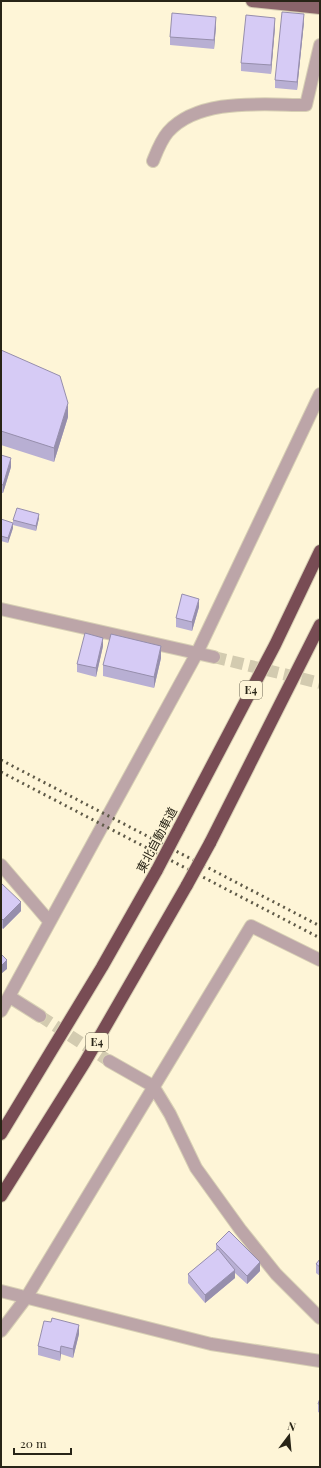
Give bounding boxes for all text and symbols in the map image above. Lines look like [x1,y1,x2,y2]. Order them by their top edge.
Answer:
road number: E4 [240,681,262,699]
street label: 東北自動車道 [132,804,180,875]
road number: E4 [86,1033,108,1051]
north arrow [269,1416,309,1456]
text: N [286,1418,298,1434]
scale bar [14,1430,71,1456]
text: 20 m [20,1435,47,1451]

